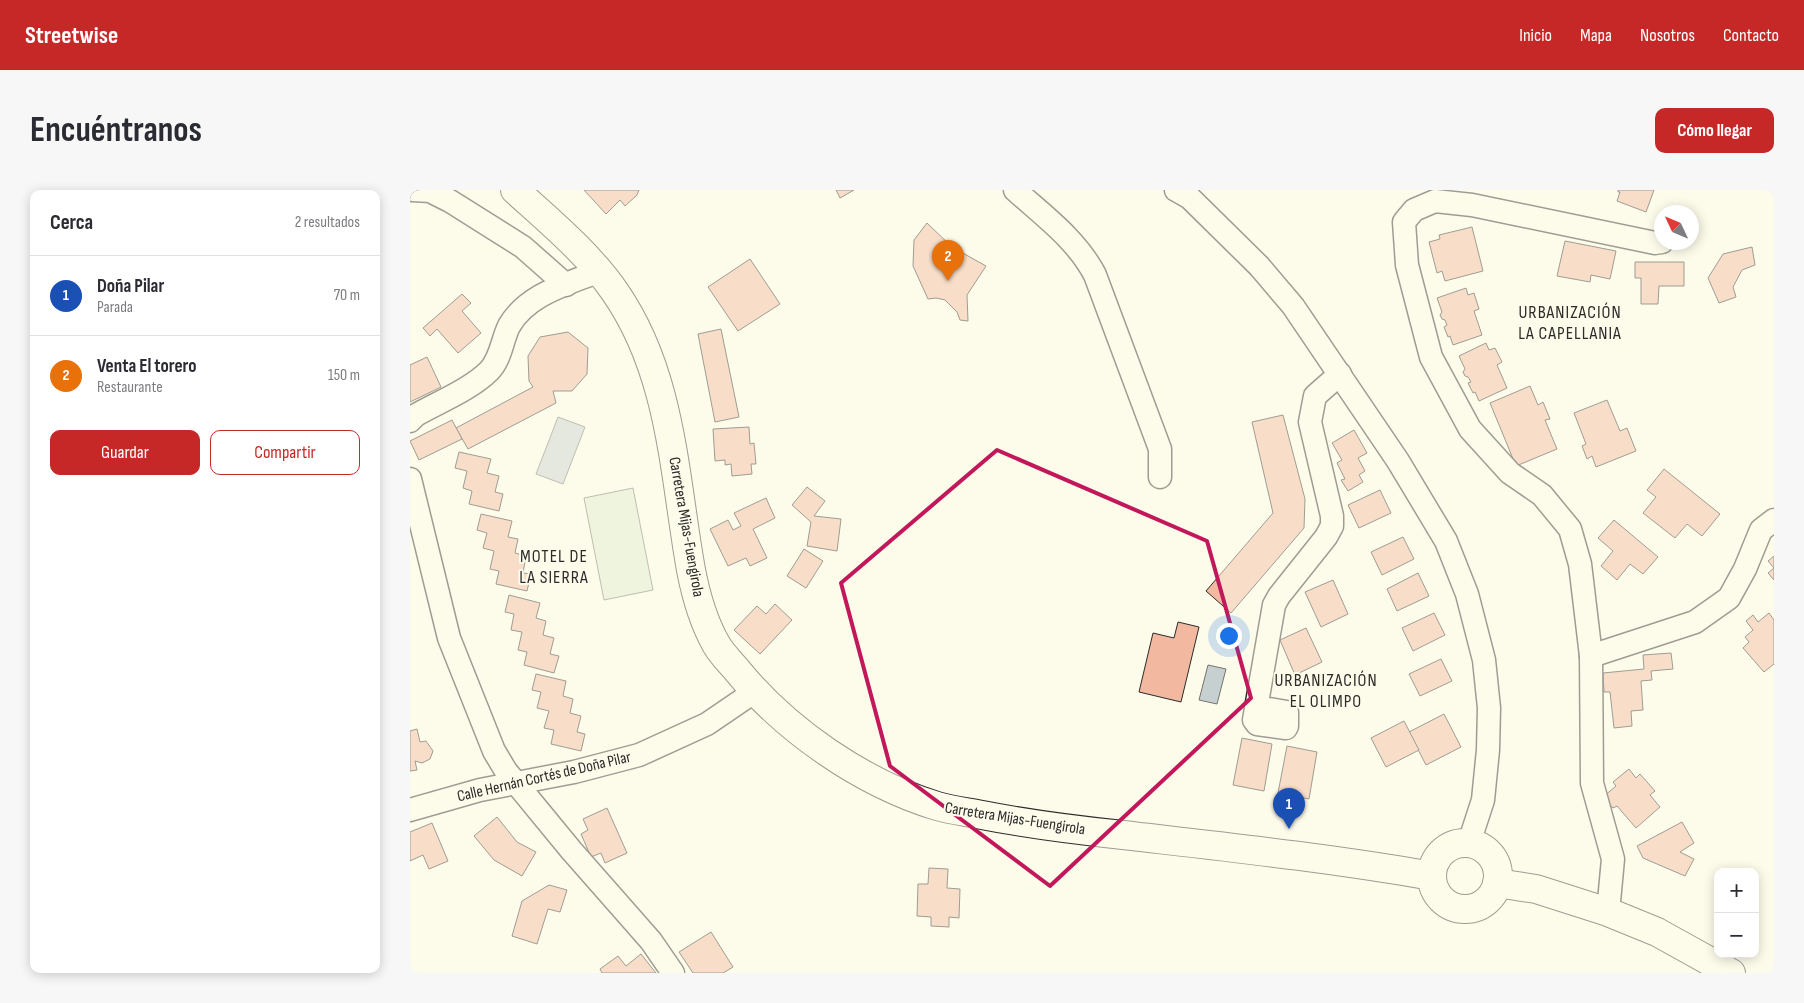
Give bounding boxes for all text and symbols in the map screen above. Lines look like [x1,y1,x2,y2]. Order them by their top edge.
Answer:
text: Streetwise [25,21,118,50]
text: Inicio [1519,25,1552,46]
text: Mapa [1580,25,1612,46]
text: Nosotros [1640,25,1695,46]
text: Contacto [1723,25,1779,46]
button: Cómo llegar [1655,108,1774,153]
text: Encuéntranos [30,109,202,152]
north arrow [1654,205,1699,250]
text: Cerca [50,210,93,235]
text: 2 resultados [295,213,360,232]
pin: 2 [932,240,964,281]
text: Doña Pilar [97,275,164,298]
text: 1 [63,286,69,305]
text: 70 m [334,286,360,305]
text: Parada [97,298,133,317]
district label: URBANIZACIÓN LA CAPELLANIA [1518,302,1622,344]
text: Venta El torero [97,355,196,378]
text: 2 [62,366,70,385]
text: 150 m [328,366,360,385]
text: Restaurante [97,378,163,397]
button: Guardar [50,430,200,475]
button: Compartir [210,430,360,475]
street label: Carretera Mijas-Fuengirola [664,456,708,598]
district label: MOTEL DE LA SIERRA [519,546,589,588]
your location [1216,623,1242,649]
district label: URBANIZACIÓN EL OLIMPO [1274,670,1378,712]
street label: Calle Hernán Cortés de Doña Pilar [455,748,633,806]
pin: 1 [1273,788,1305,829]
street label: Carretera Mijas-Fuengirola [943,799,1087,839]
map controls [1714,868,1759,958]
button: + [1714,868,1759,913]
button: − [1714,913,1759,958]

